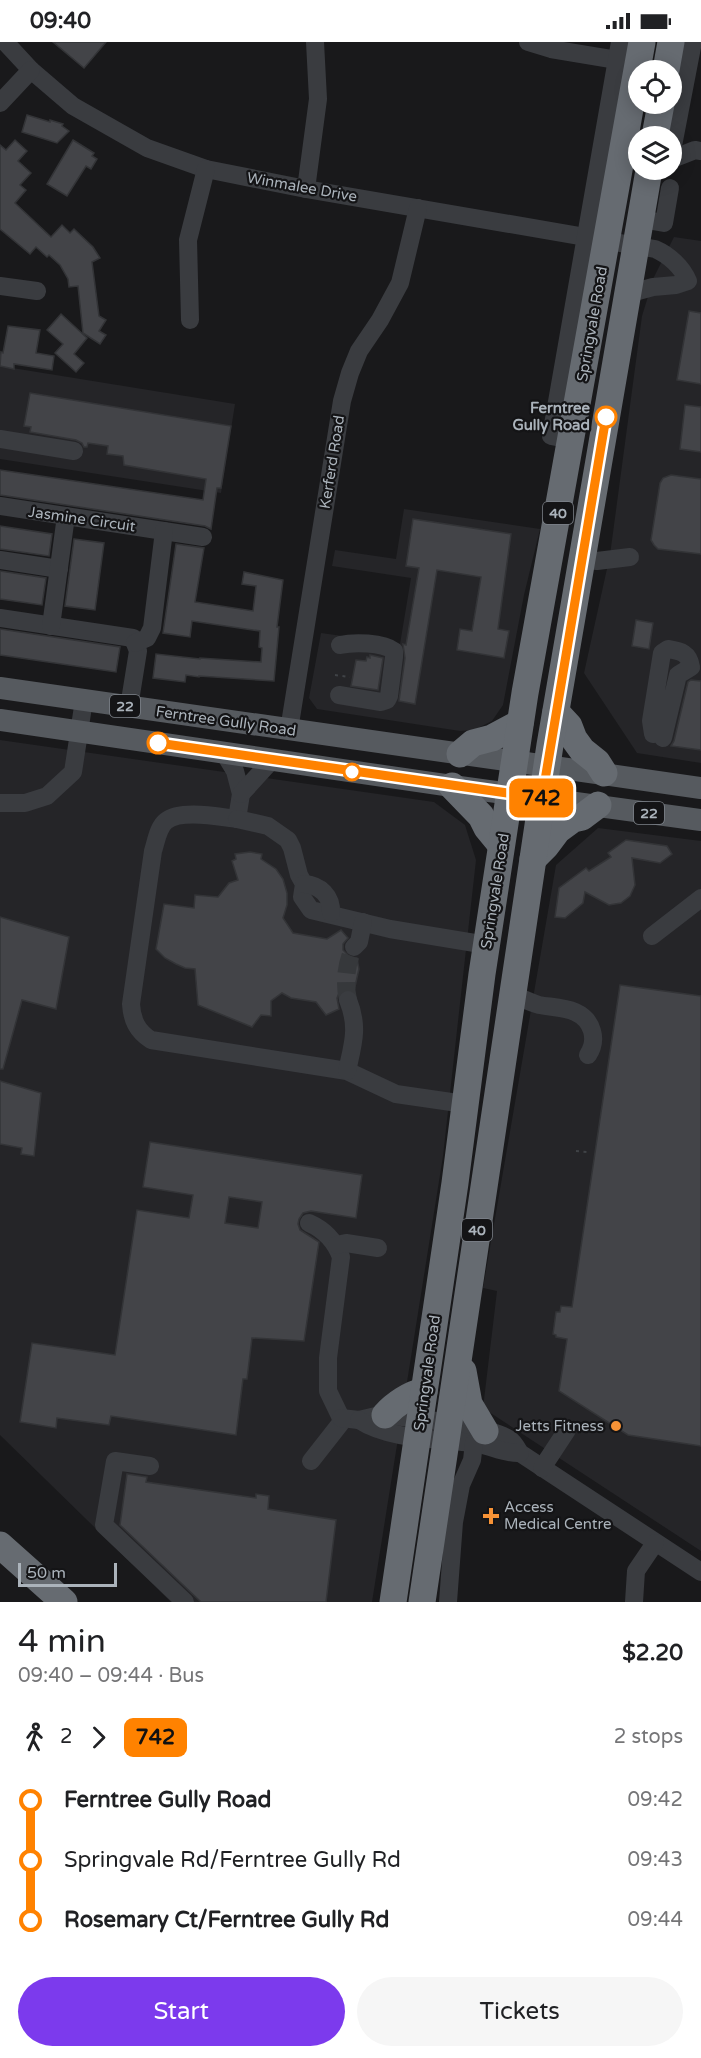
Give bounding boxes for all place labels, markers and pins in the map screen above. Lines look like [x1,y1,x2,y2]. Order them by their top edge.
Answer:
place label: Ferntree Gully Road [512,399,590,435]
marker: Ferntree Gully Road [595,406,617,428]
unlabelled marker [147,732,169,754]
unlabelled marker [343,763,361,781]
place label: Jetts Fitness [516,1417,604,1435]
marker: Jetts Fitness [609,1419,623,1433]
place label: Access Medical Centre [504,1498,611,1533]
marker: Access Medical Centre [482,1507,500,1525]

